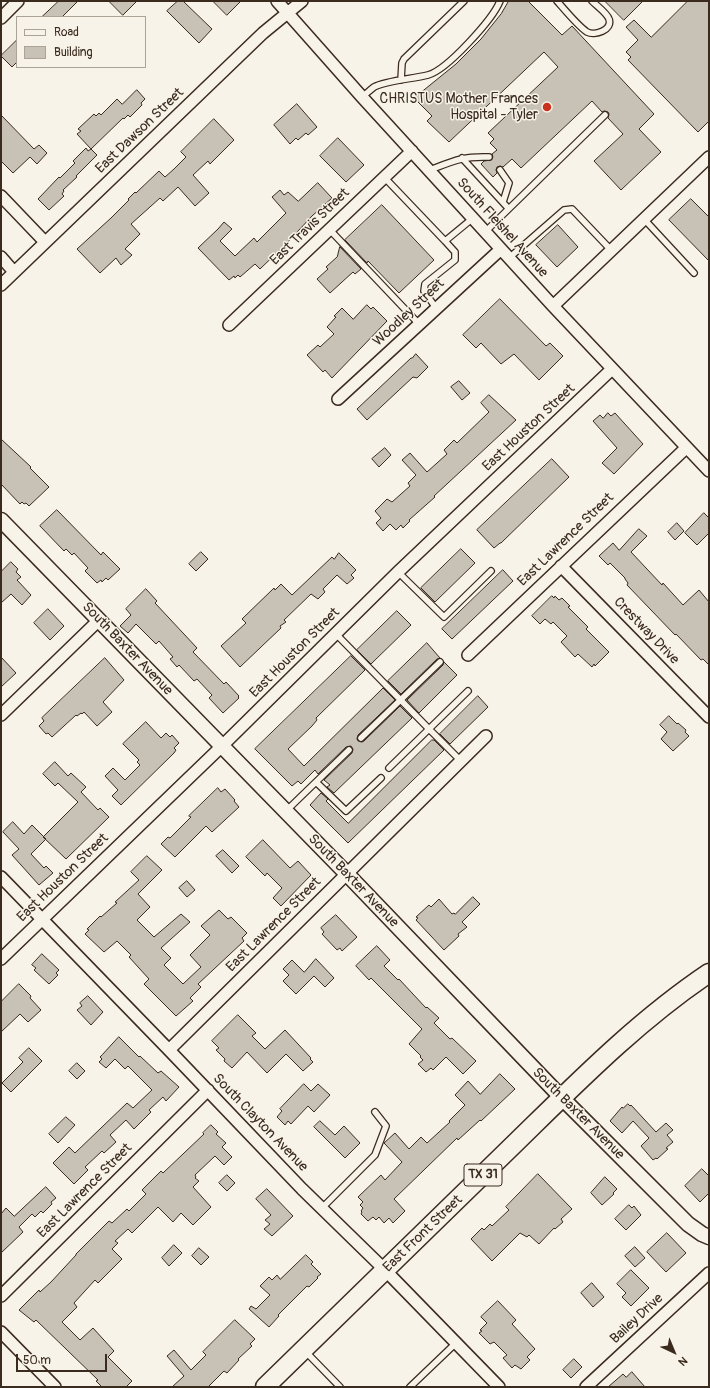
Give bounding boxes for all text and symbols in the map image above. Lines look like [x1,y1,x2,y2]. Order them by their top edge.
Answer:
legend [16,16,146,68]
text: Road [54,25,79,40]
text: Building [54,45,93,60]
street label: East Dawson Street [92,85,188,177]
place label: CHRISTUS Mother Frances Hospital - Tyler [380,91,538,124]
marker: CHRISTUS Mother Frances Hospital - Tyler [541,101,553,113]
street label: South Fleishel Avenue [453,175,551,281]
street label: East Travis Street [267,185,353,269]
street label: Woodley Street [370,276,448,350]
street label: East Houston Street [479,381,579,475]
street label: East Lawrence Street [515,490,617,590]
street label: Crestway Drive [610,594,682,668]
street label: South Baxter Avenue [78,599,176,699]
street label: East Houston Street [247,605,343,701]
street label: East Houston Street [14,830,112,926]
street label: South Baxter Avenue [304,831,402,931]
street label: East Lawrence Street [223,874,325,976]
street label: South Baxter Avenue [529,1065,627,1163]
street label: South Clayton Avenue [209,1071,311,1175]
street label: East Lawrence Street [34,1140,136,1242]
road number: TX 31 [464,1164,502,1186]
street label: East Front Street [380,1192,466,1276]
street label: Bailey Drive [607,1290,667,1348]
north arrow [654,1332,694,1372]
scale bar [18,1346,109,1372]
text: 50 m [23,1353,51,1368]
text: N [675,1354,690,1368]

